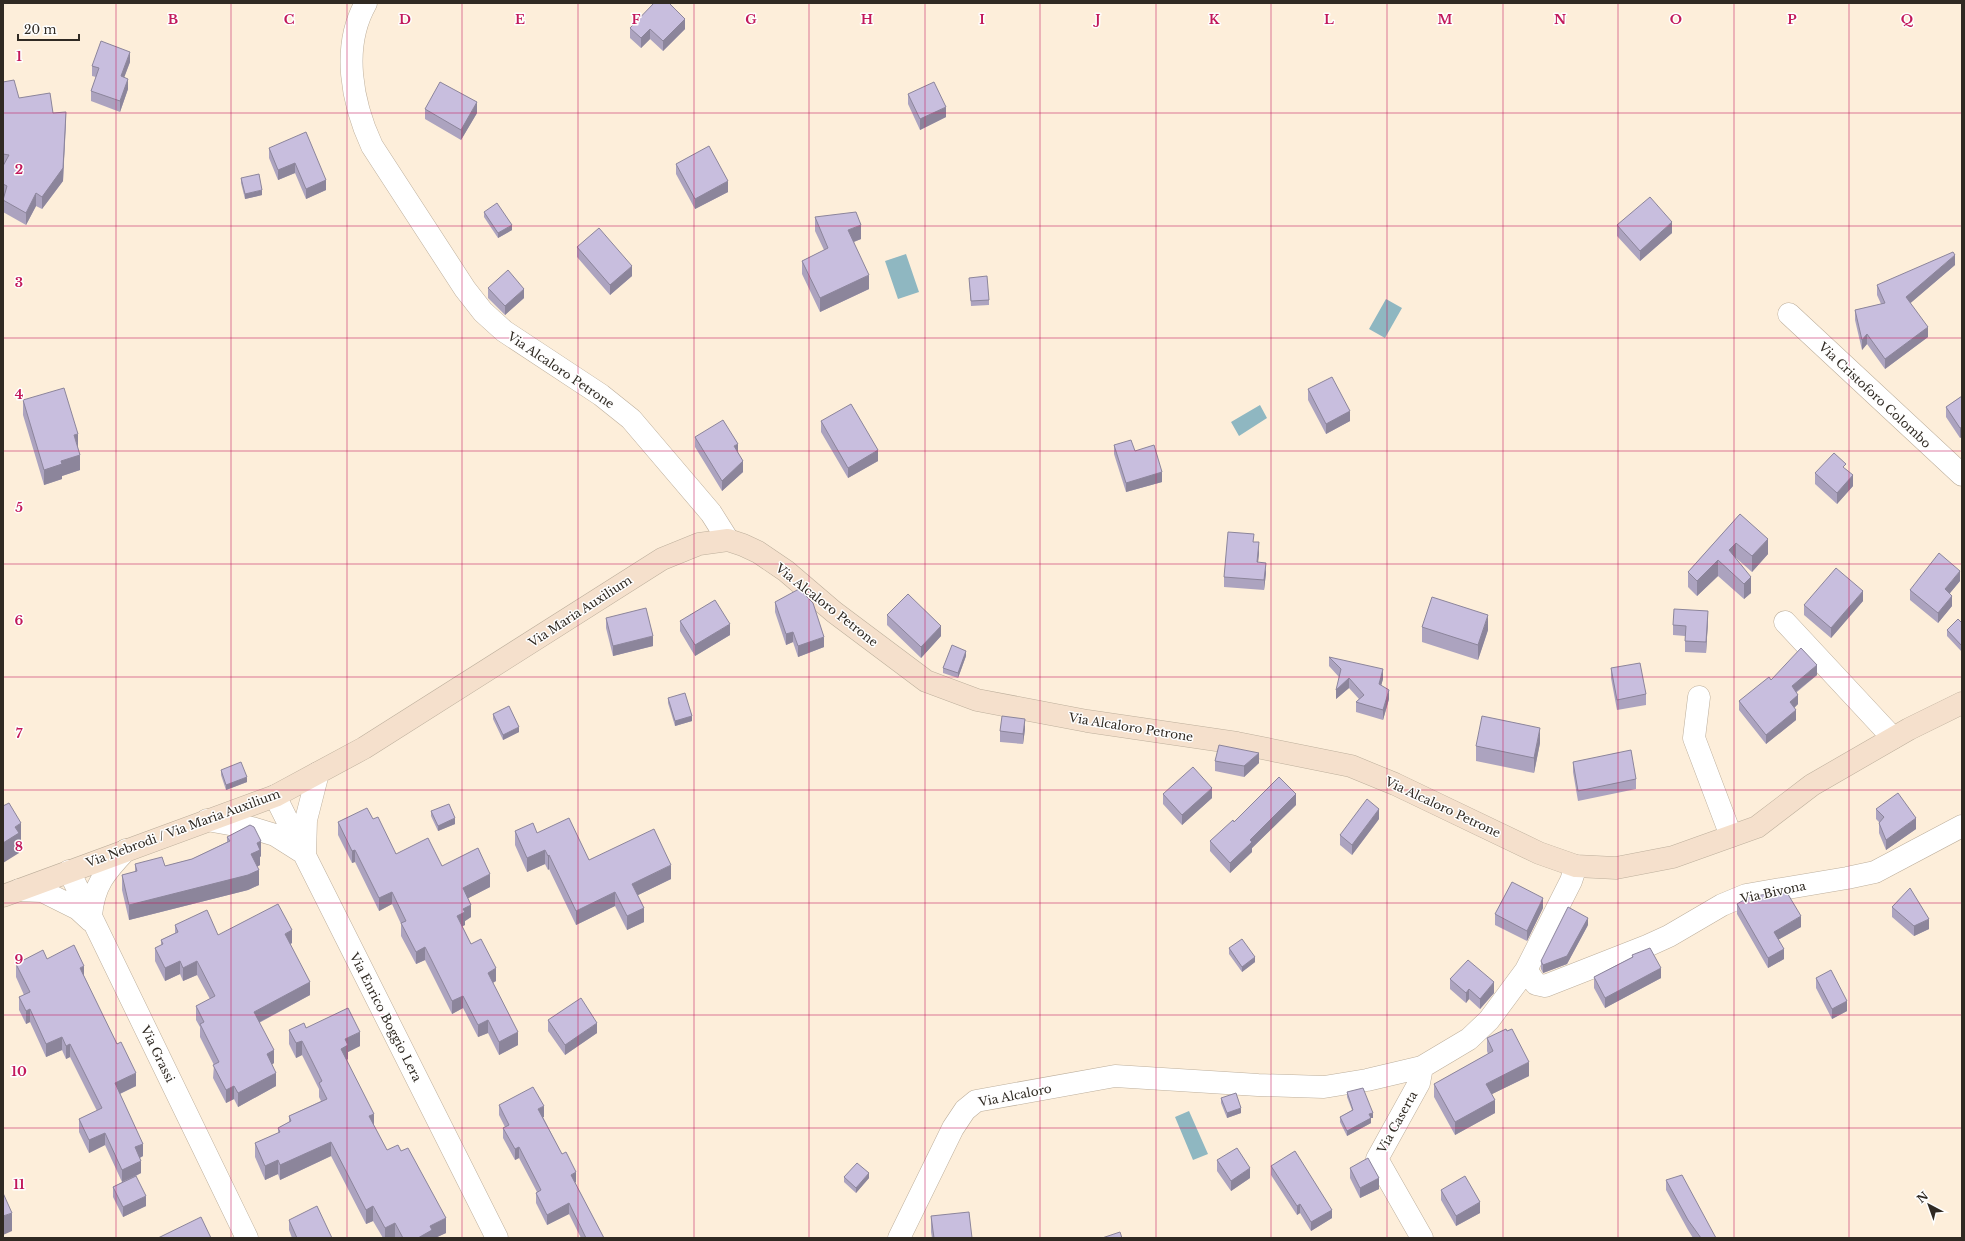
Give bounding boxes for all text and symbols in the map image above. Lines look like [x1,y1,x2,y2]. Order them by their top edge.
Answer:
text: B [168,11,178,28]
text: C [284,11,295,28]
text: D [399,11,411,28]
text: E [515,11,525,28]
text: F [632,11,641,28]
text: G [745,11,757,28]
text: H [861,11,873,28]
text: I [979,11,985,28]
text: J [1092,11,1101,28]
text: K [1209,11,1220,28]
text: L [1324,11,1334,28]
text: M [1438,11,1453,28]
text: N [1554,11,1566,28]
text: O [1670,11,1682,28]
text: P [1787,11,1797,28]
text: Q [1901,11,1914,28]
scale bar [18,16,79,42]
text: 20 m [24,22,56,37]
text: 1 [16,48,22,65]
text: 2 [15,161,23,178]
text: 3 [15,274,23,291]
street label: Via Alcaloro Petrone [504,328,617,411]
street label: Via Cristoforo Colombo [1815,338,1934,451]
text: 4 [15,386,24,403]
text: 5 [15,499,23,516]
street label: Via Alcaloro Petrone [772,560,881,650]
street label: Via Maria Auxilium [525,572,634,650]
text: 6 [15,612,24,629]
street label: Via Alcaloro Petrone [1067,710,1194,744]
text: 7 [16,725,23,742]
street label: Via Alcaloro Petrone [1382,773,1503,840]
street label: Via Nebrodi / Via Maria Auxilium [83,786,282,871]
text: 8 [15,838,23,855]
street label: Via Bivona [1738,878,1807,906]
street label: Via Enrico Boggio Lera [346,949,425,1084]
text: 9 [15,951,24,968]
street label: Via Grassi [137,1022,178,1085]
text: 10 [11,1063,27,1080]
street label: Via Alcaloro [976,1081,1053,1110]
street label: Via Caserta [1373,1088,1420,1157]
text: 11 [13,1176,25,1193]
north arrow [1909,1185,1949,1225]
text: N [1914,1188,1931,1206]

